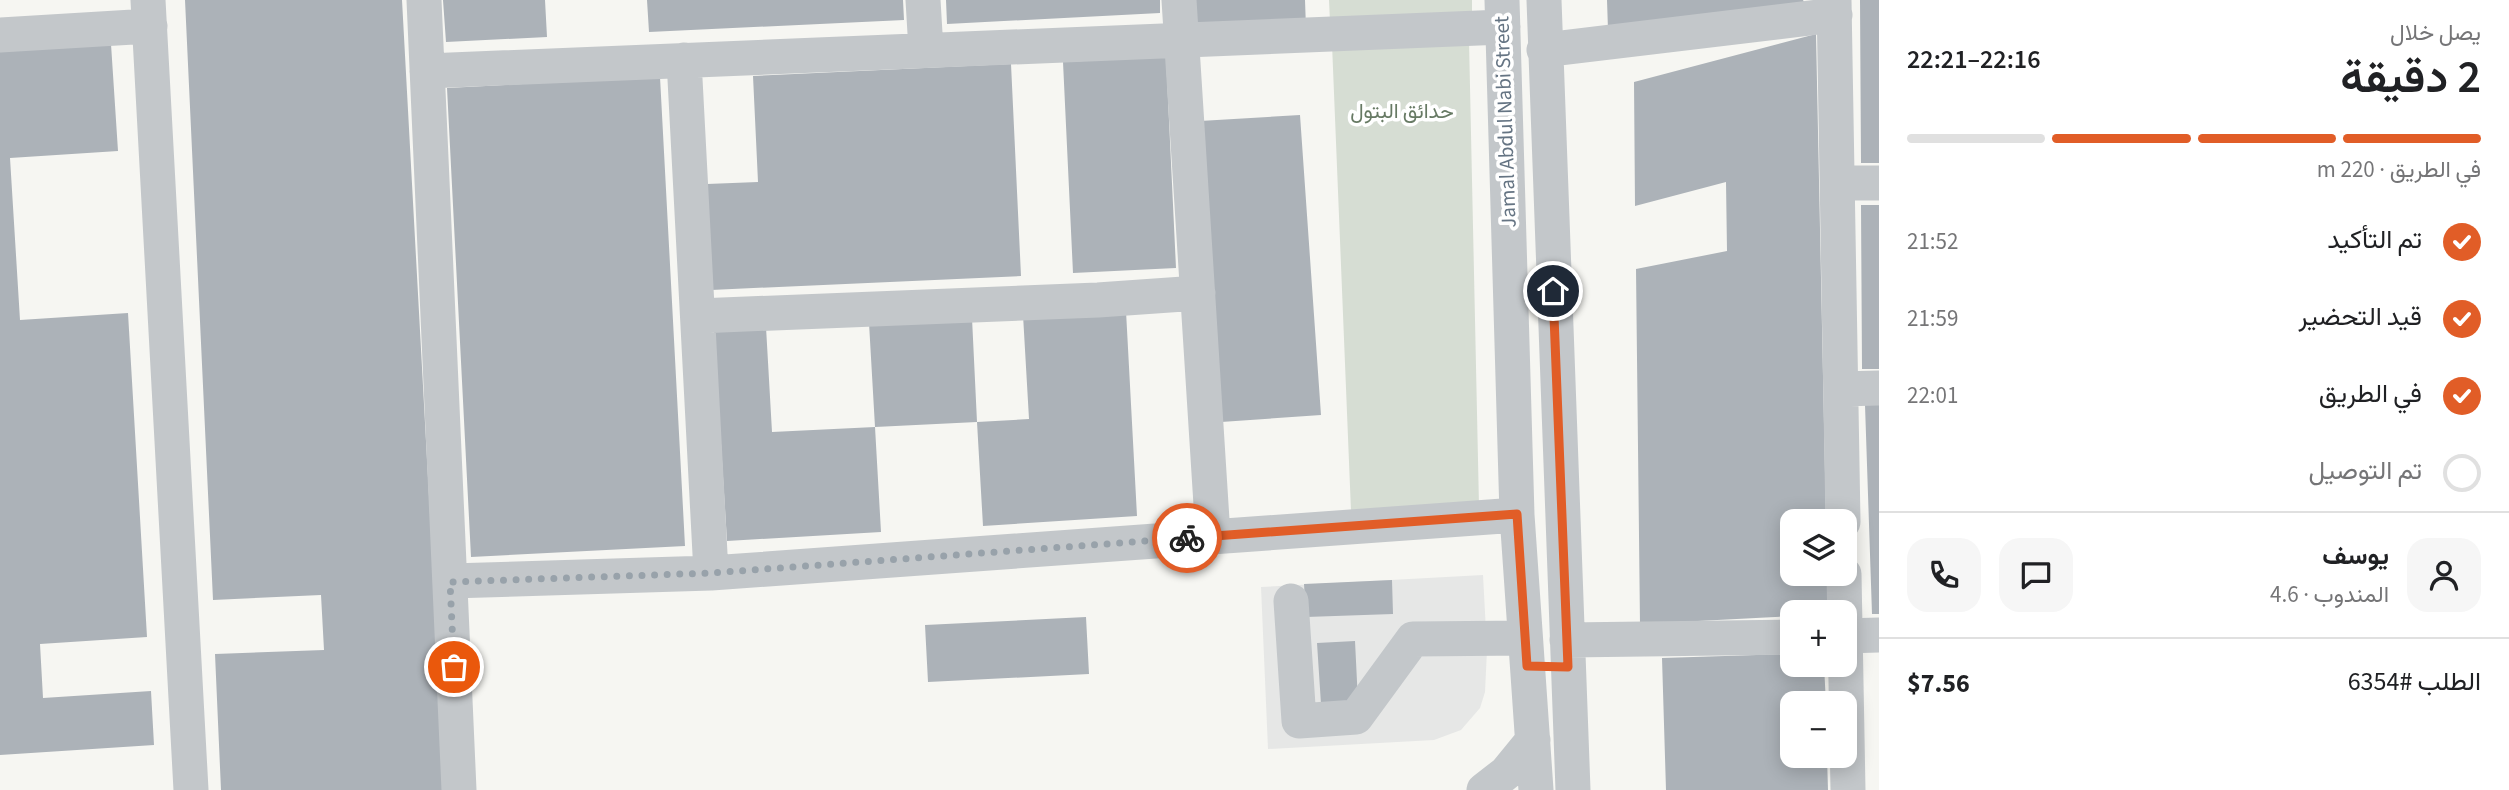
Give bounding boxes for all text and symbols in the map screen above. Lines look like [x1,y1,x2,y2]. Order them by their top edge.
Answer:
street label: Jamal Abdul Nabi Street [1486,16,1524,228]
text: يصل خلال [2390,16,2481,49]
text: 22:16–22:21 [1907,41,2041,78]
text: 2 دقيقة [2340,45,2481,110]
park label: حدائق البتول [1350,96,1454,126]
text: في الطريق · 220 m [2317,153,2481,186]
text: تم التأكيد [2327,221,2422,258]
icon: check [2443,223,2481,261]
text: 21:52 [1907,225,1958,258]
pin [1523,261,1583,321]
icon: home [1534,272,1572,310]
text: قيد التحضير [2298,298,2422,335]
icon: check [2443,300,2481,338]
text: 21:59 [1907,302,1958,335]
text: في الطريق [2319,375,2422,412]
icon: check [2443,377,2481,415]
text: 22:01 [1907,379,1958,412]
text: تم التوصيل [2308,452,2422,489]
courier [1152,503,1222,573]
map controls [1780,509,1857,768]
button: layers [1780,509,1857,586]
icon: bike [1168,519,1206,557]
text: يوسف [2322,537,2389,574]
button: phone [1907,538,1981,612]
button: chat [1999,538,2073,612]
button: person [2407,538,2481,612]
text: المندوب · 4.6 [2270,578,2389,611]
button: + [1780,600,1857,677]
pin [424,637,484,697]
icon: bag [435,648,473,686]
text: الطلب #6354 [2348,663,2481,700]
text: $7.56 [1907,665,1970,702]
button: − [1780,691,1857,768]

